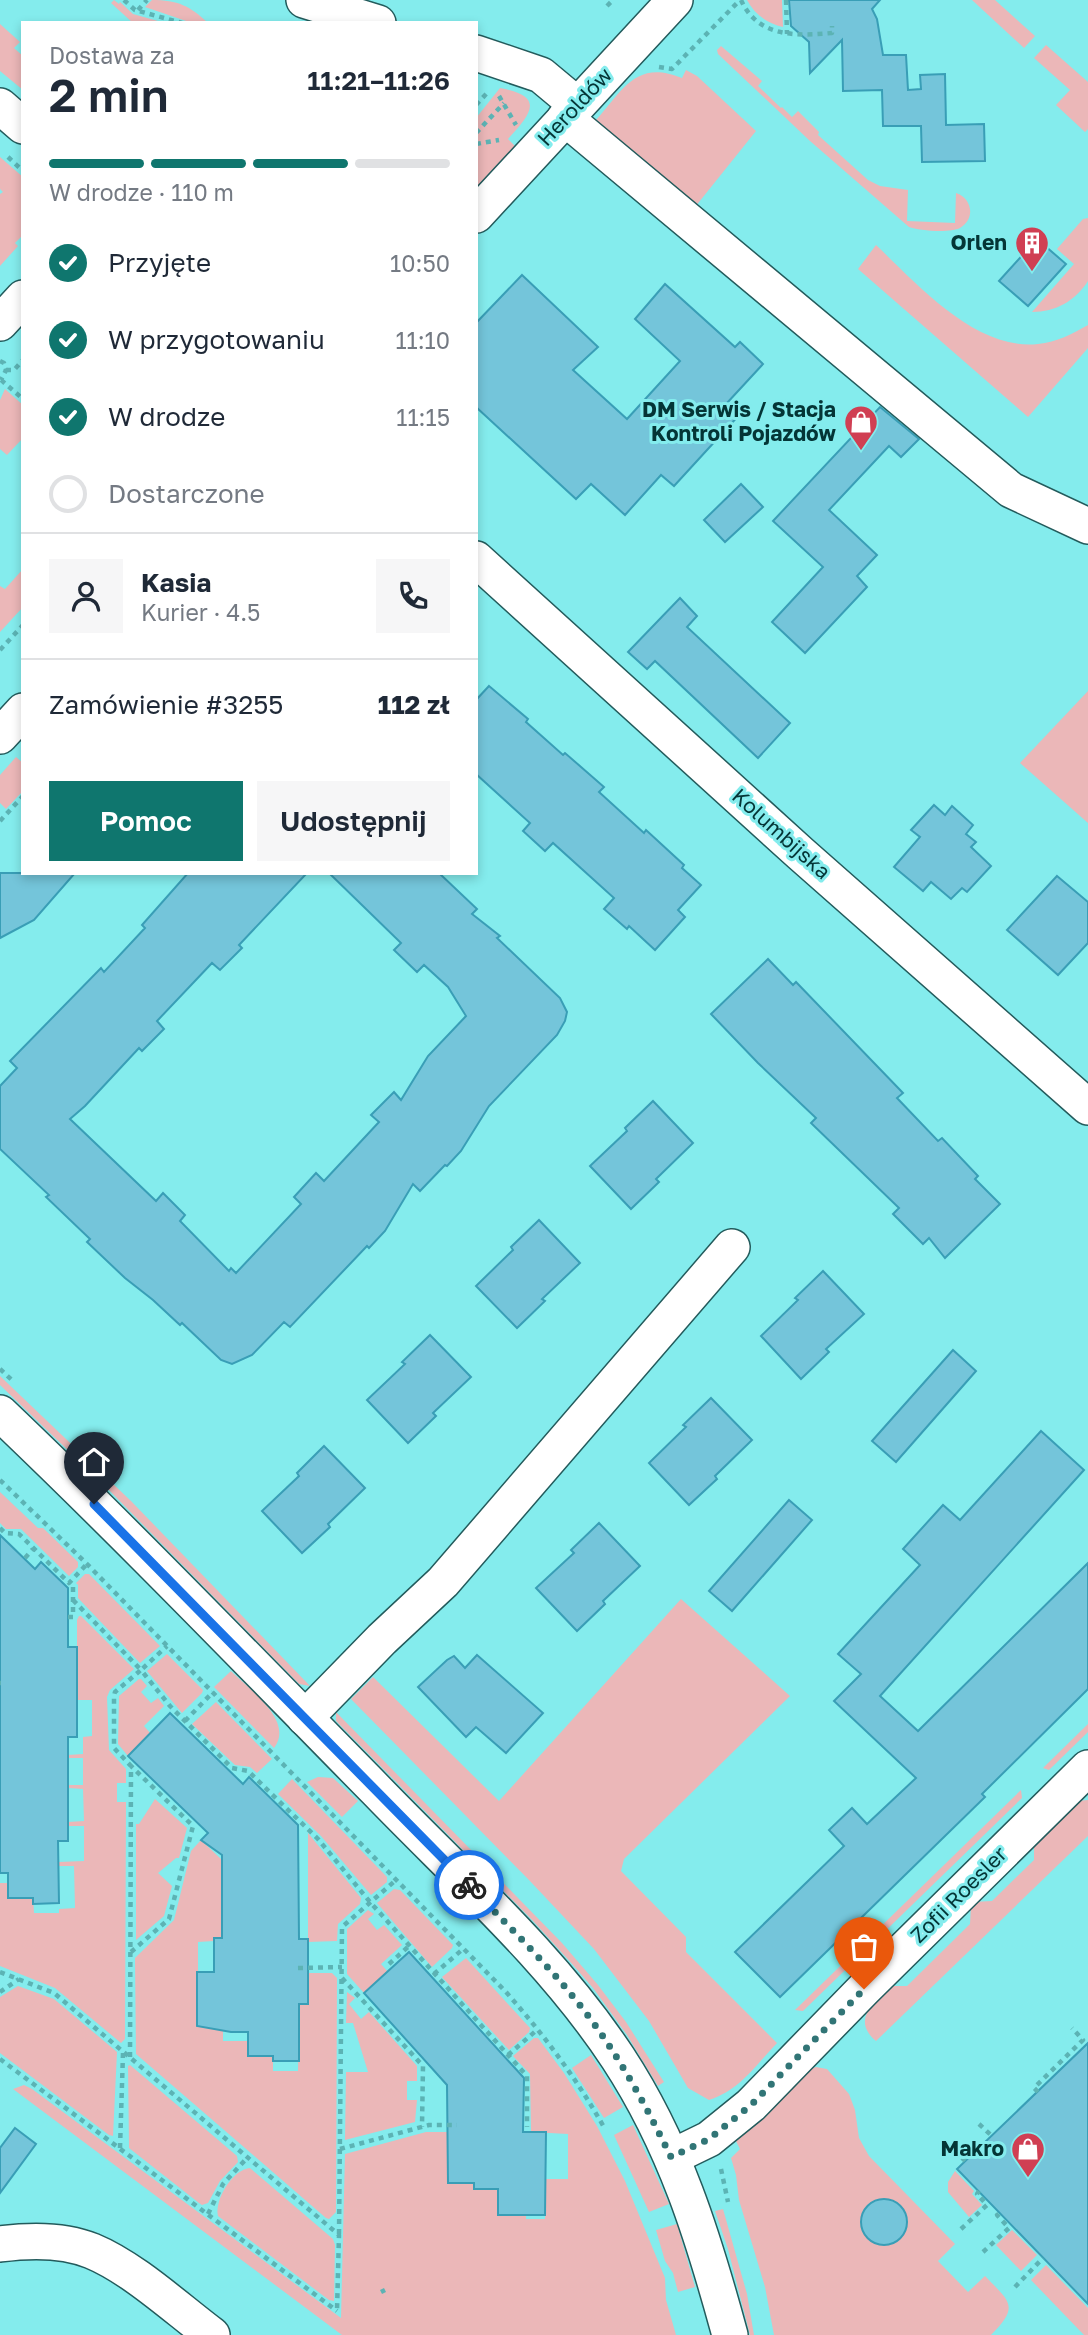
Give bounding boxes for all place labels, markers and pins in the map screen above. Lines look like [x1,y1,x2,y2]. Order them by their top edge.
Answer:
building icon: Orlen [1013,224,1051,273]
place label: Orlen [951,229,1007,255]
place label: DM Serwis / Stacja Kontroli Pojazdów [642,396,837,446]
shop icon: DM Serwis / Stacja Kontroli Pojazdów [842,403,880,452]
pin [64,1432,124,1504]
pin [834,1917,894,1989]
shop icon: Makro [1009,2130,1047,2179]
place label: Makro [940,2135,1004,2161]

